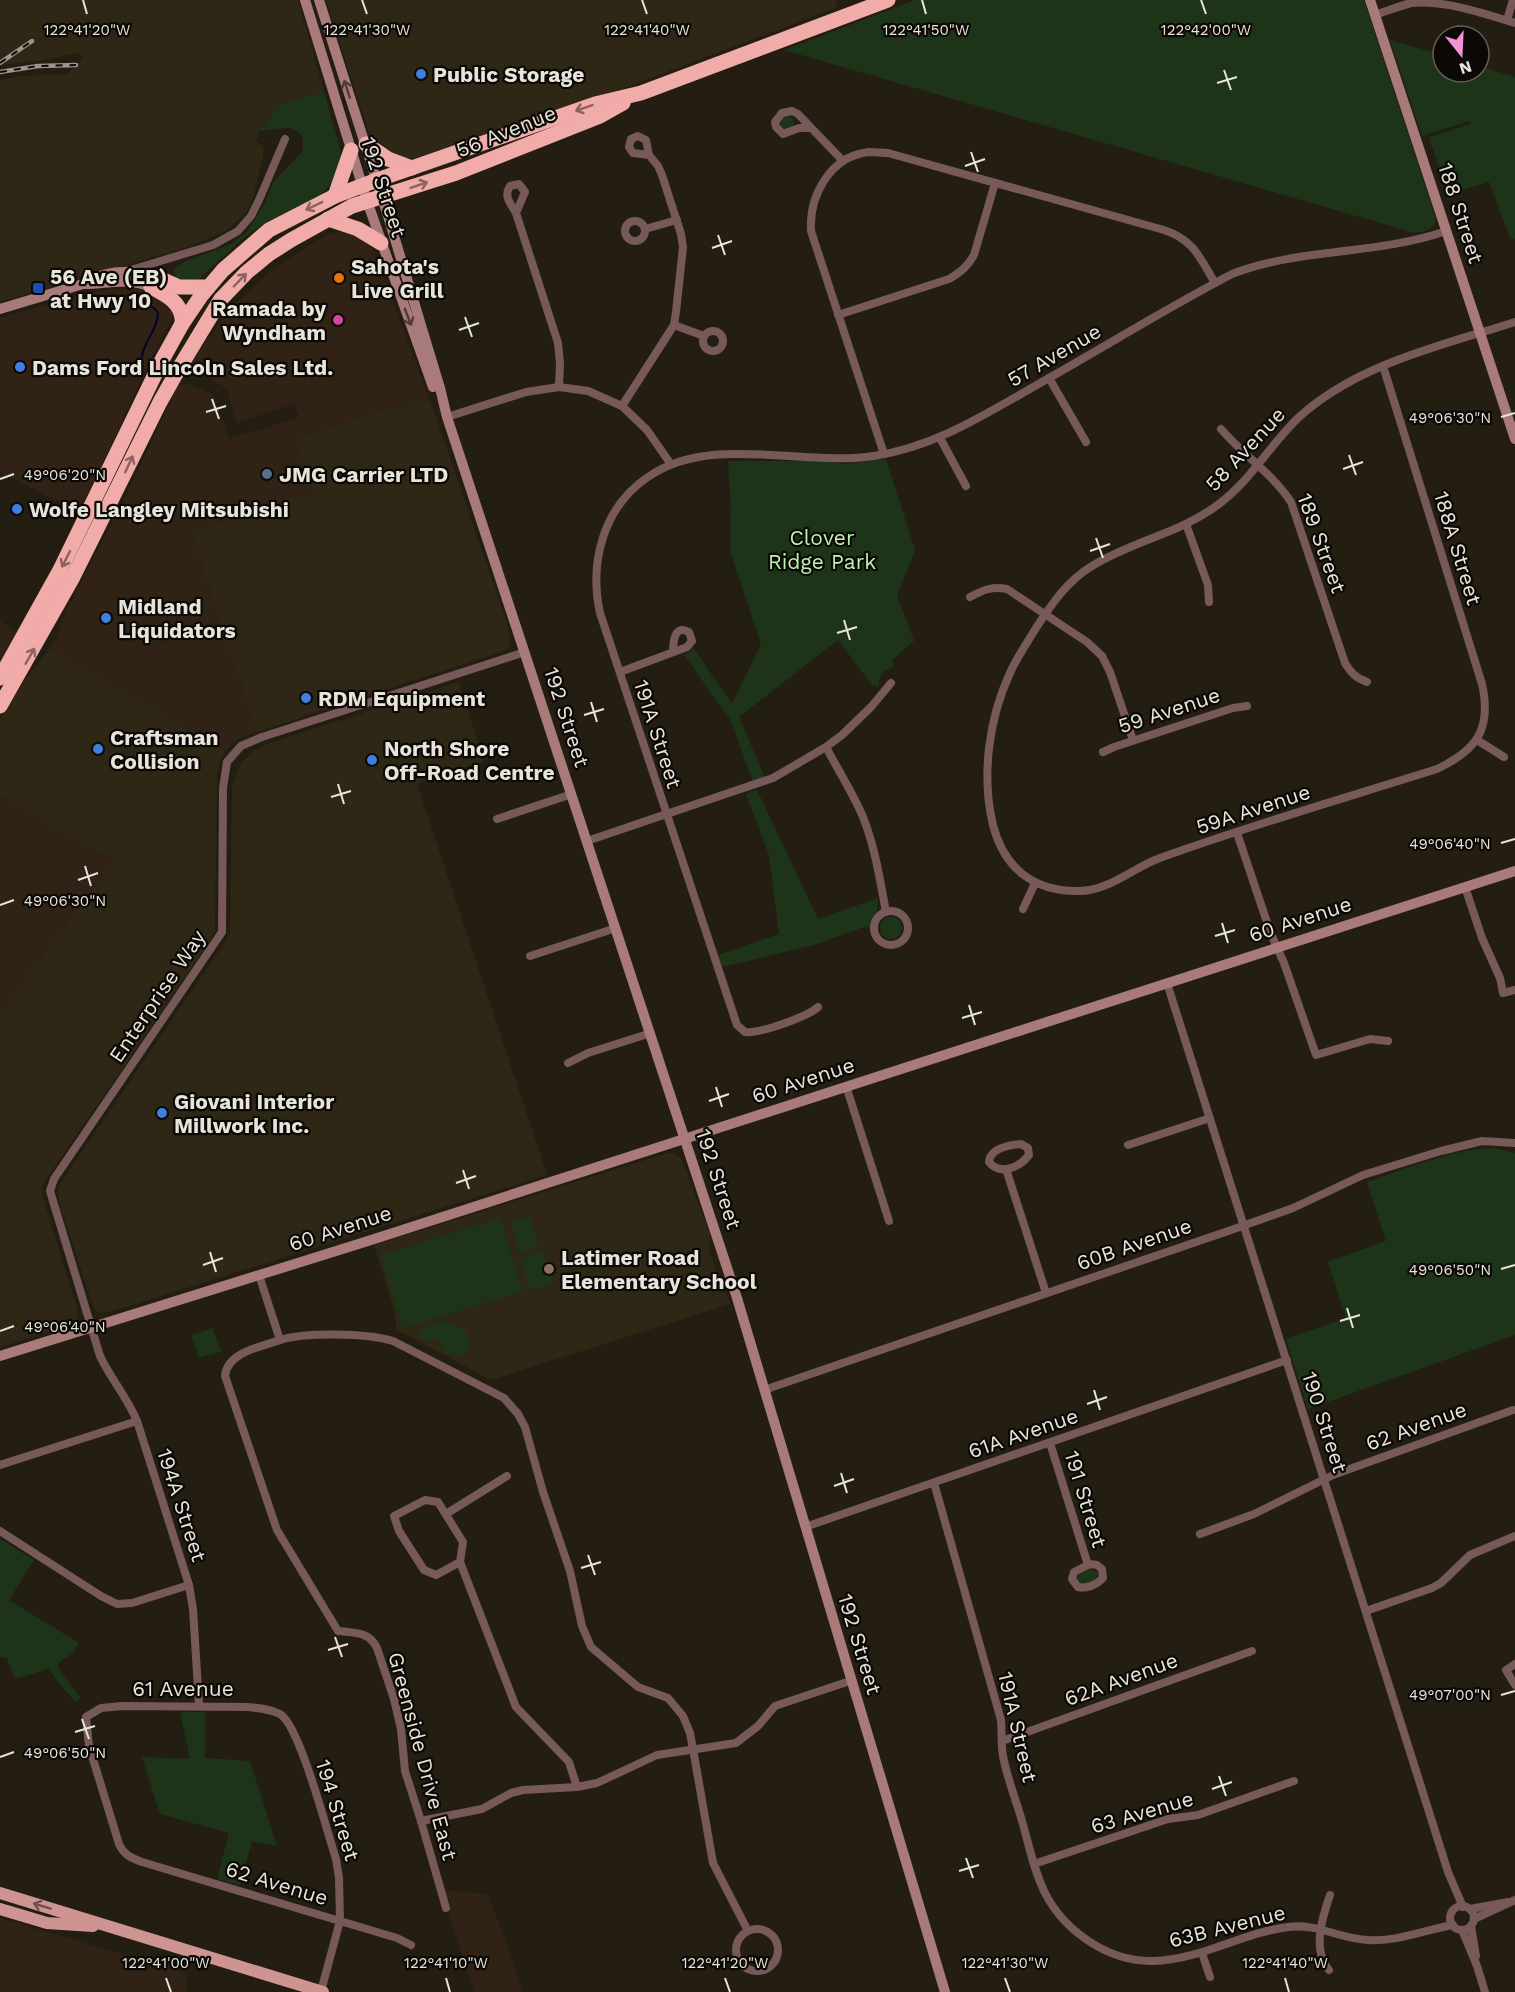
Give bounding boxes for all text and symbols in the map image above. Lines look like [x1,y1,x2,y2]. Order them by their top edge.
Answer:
text: 122°41'20"W [44,21,130,39]
text: 122°41'30"W [324,21,410,39]
text: 122°41'40"W [604,21,690,39]
text: 122°41'50"W [883,21,969,39]
text: 122°42'00"W [1161,21,1251,39]
north arrow [1431,24,1491,84]
text: N [1457,57,1474,79]
place label: Public Storage [433,62,585,87]
marker: Public Storage [414,67,428,81]
one-way arrow [340,80,351,99]
street label: 56 Avenue [452,100,560,162]
one-way arrow [575,103,594,114]
street label: 192 Street [356,134,412,240]
street label: 188 Street [1433,159,1489,267]
one-way arrow [409,179,428,190]
one-way arrow [306,201,324,212]
place label: Sahota's Live Grill [351,254,444,303]
place label: 56 Ave (EB) at Hwy 10 [50,264,167,313]
marker: Sahota's Live Grill [332,271,346,285]
one-way arrow [232,272,247,287]
marker: 56 Ave (EB) at Hwy 10 [31,281,45,295]
place label: Ramada by Wyndham [212,296,326,345]
one-way arrow [403,308,414,326]
marker: Ramada by Wyndham [331,313,345,327]
street label: 57 Avenue [1003,318,1105,392]
place label: Dams Ford Lincoln Sales Ltd. [32,355,333,380]
marker: Dams Ford Lincoln Sales Ltd. [13,360,27,374]
street label: 58 Avenue [1200,402,1290,496]
text: 49°06'30"N [1409,409,1491,427]
one-way arrow [124,455,136,473]
place label: JMG Carrier LTD [279,462,448,487]
text: 49°06'20"N [24,466,106,484]
marker: JMG Carrier LTD [260,467,274,481]
street label: 188A Street [1429,488,1487,608]
street label: 189 Street [1292,490,1352,597]
place label: Wolfe Langley Mitsubishi [29,497,289,522]
marker: Wolfe Langley Mitsubishi [10,502,24,516]
park label: Clover Ridge Park [768,525,876,574]
one-way arrow [60,550,72,567]
place label: Midland Liquidators [118,594,236,643]
marker: Midland Liquidators [99,611,113,625]
one-way arrow [24,648,36,665]
street label: 192 Street [539,664,595,770]
street label: 191A Street [629,677,687,792]
street label: 59 Avenue [1115,682,1223,738]
place label: RDM Equipment [318,686,485,711]
marker: RDM Equipment [299,691,313,705]
place label: Craftsman Collision [110,725,219,774]
place label: North Shore Off-Road Centre [384,736,555,785]
marker: Craftsman Collision [91,742,105,756]
marker: North Shore Off-Road Centre [365,753,379,767]
street label: 59A Avenue [1193,779,1313,839]
text: 49°06'40"N [1409,835,1491,853]
street label: 60 Avenue [1246,891,1354,947]
text: 49°06'30"N [24,892,106,910]
street label: Enterprise Way [103,925,211,1067]
street label: 60 Avenue [749,1052,857,1108]
place label: Giovani Interior Millwork Inc. [174,1089,334,1138]
marker: Giovani Interior Millwork Inc. [155,1106,169,1120]
street label: 192 Street [691,1126,747,1232]
street label: 60 Avenue [286,1200,394,1256]
street label: 60B Avenue [1073,1213,1195,1275]
place label: Latimer Road Elementary School [561,1245,757,1294]
text: 49°06'50"N [1409,1261,1491,1279]
marker: Latimer Road Elementary School [542,1262,556,1276]
text: 49°06'40"N [24,1318,106,1336]
street label: 190 Street [1297,1368,1353,1476]
street label: 62 Avenue [1362,1396,1470,1456]
street label: 61A Avenue [965,1403,1081,1463]
street label: 194A Street [152,1445,212,1565]
street label: 191 Street [1059,1448,1113,1551]
street label: 192 Street [833,1591,887,1697]
street label: 62A Avenue [1061,1647,1181,1711]
street label: Greenside Drive East [383,1649,463,1863]
street label: 191A Street [993,1669,1043,1785]
street label: 61 Avenue [132,1676,234,1701]
text: 49°07'00"N [1409,1686,1491,1704]
text: 49°06'50"N [24,1744,106,1762]
street label: 194 Street [311,1756,365,1864]
street label: 63 Avenue [1088,1785,1196,1839]
street label: 62 Avenue [223,1856,331,1910]
street label: 63B Avenue [1166,1899,1288,1953]
one-way arrow [33,1900,52,1911]
text: 122°41'00"W [122,1954,210,1972]
text: 122°41'10"W [404,1954,488,1972]
text: 122°41'20"W [682,1954,768,1972]
text: 122°41'30"W [962,1954,1048,1972]
text: 122°41'40"W [1242,1954,1328,1972]

